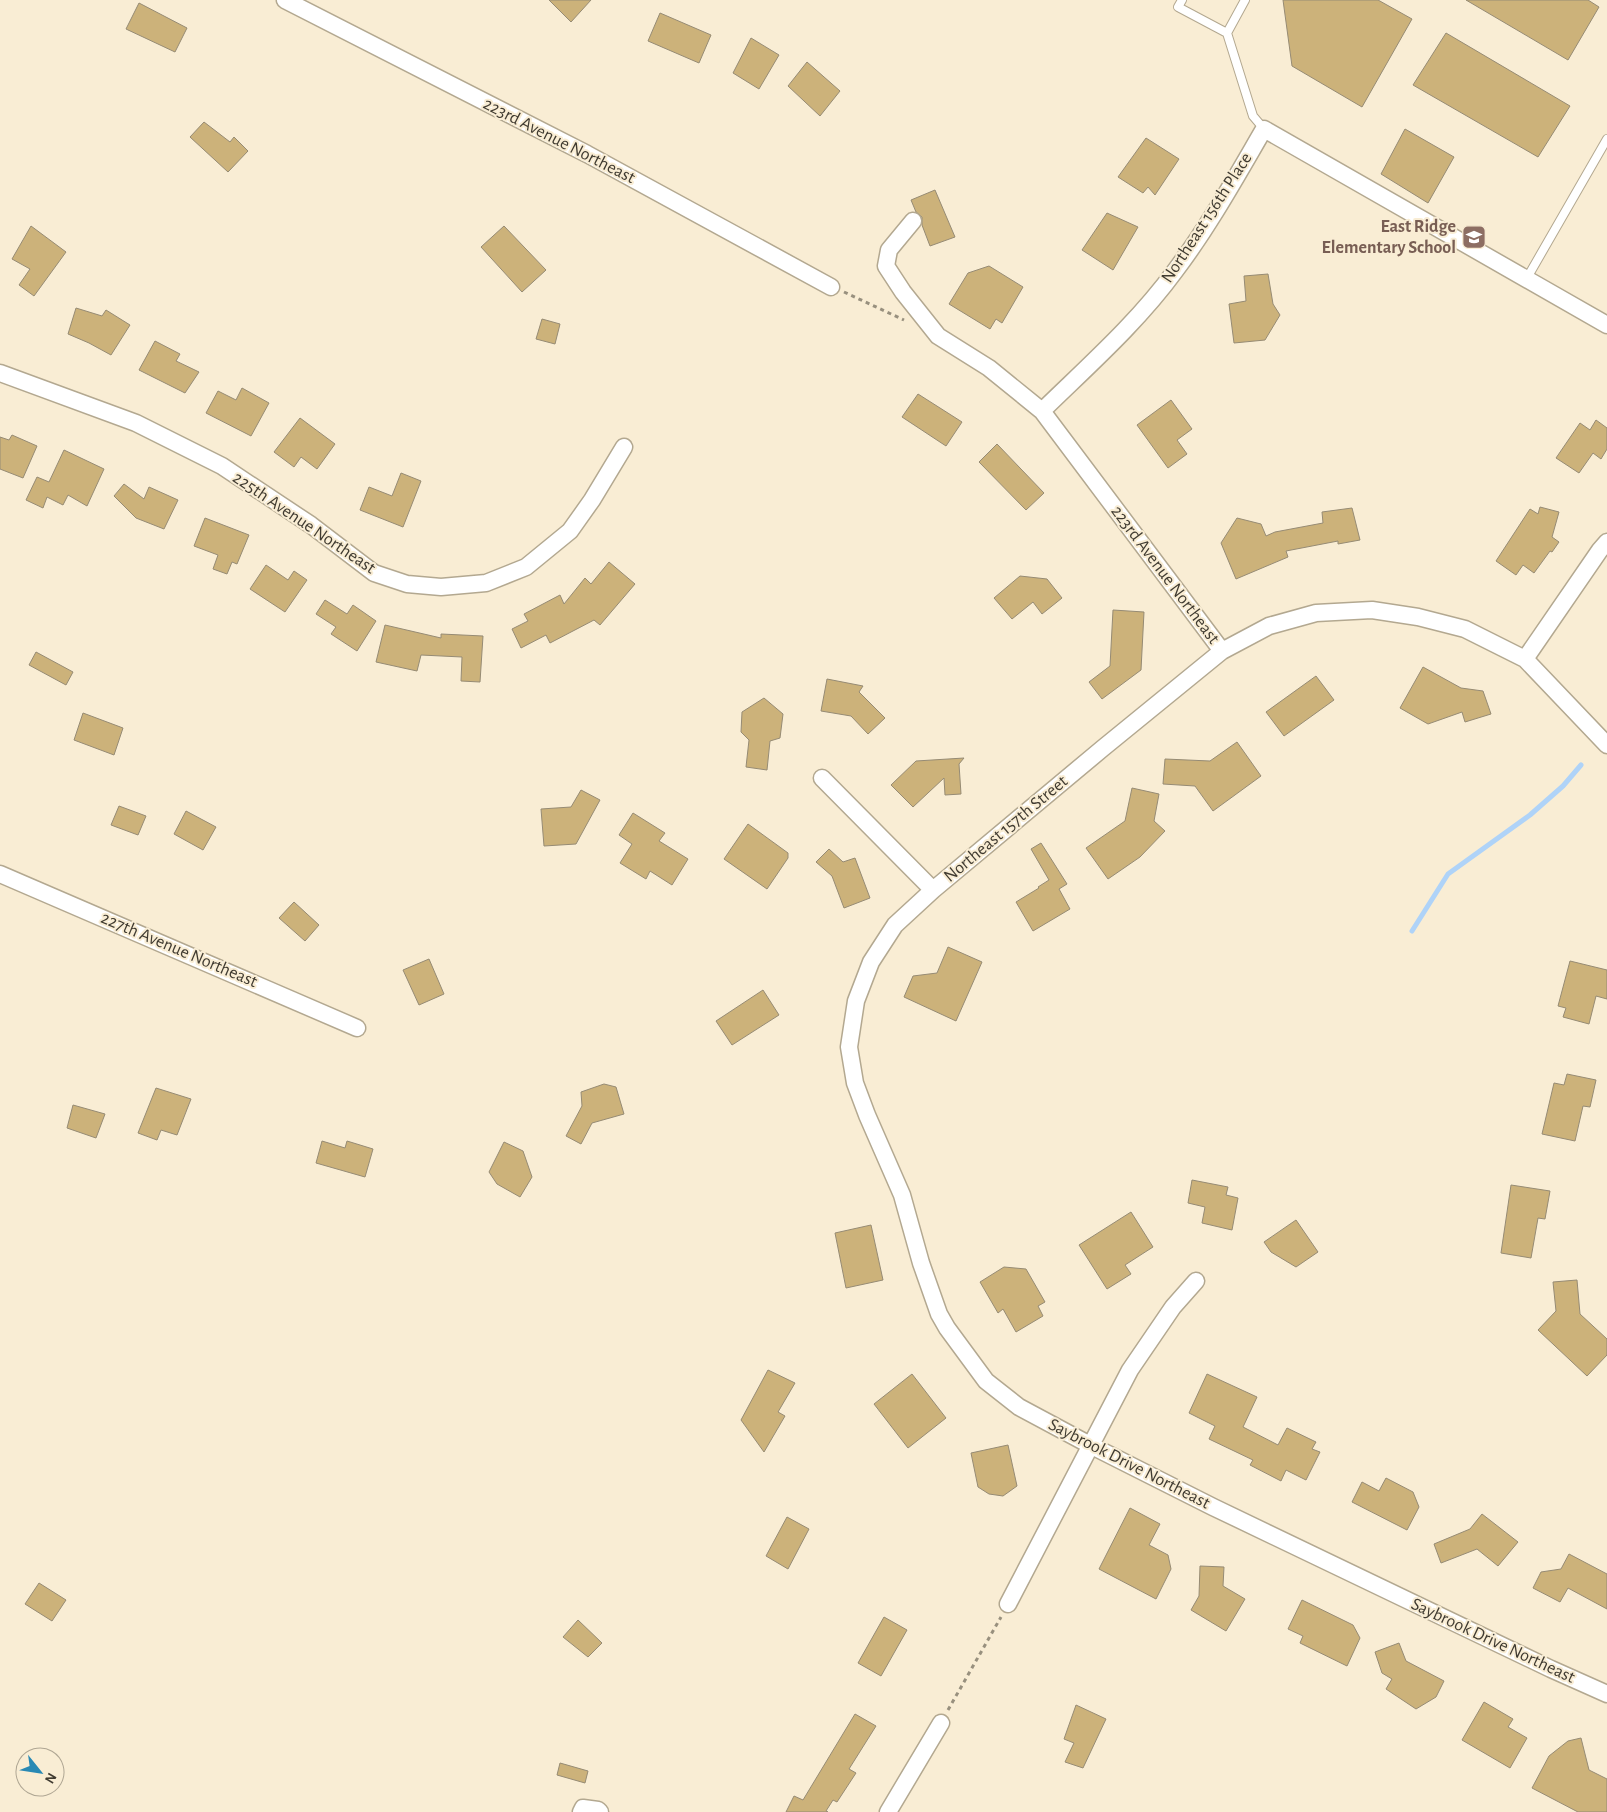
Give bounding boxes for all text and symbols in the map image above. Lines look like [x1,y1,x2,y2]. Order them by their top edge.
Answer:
street label: 223rd Avenue Northeast [480,95,638,187]
street label: Northeast 156th Place [1158,150,1256,286]
place label: East Ridge Elementary School [1321,218,1456,257]
school or university icon: East Ridge Elementary School [1461,224,1487,250]
street label: 225th Avenue Northeast [229,469,379,578]
street label: 223rd Avenue Northeast [1107,503,1223,648]
street label: Northeast 157th Street [941,772,1071,886]
street label: 227th Avenue Northeast [98,909,260,991]
street label: Saybrook Drive Northeast [1045,1415,1213,1513]
street label: Saybrook Drive Northeast [1408,1595,1578,1687]
north arrow [15,1747,65,1797]
text: N [42,1770,59,1786]

